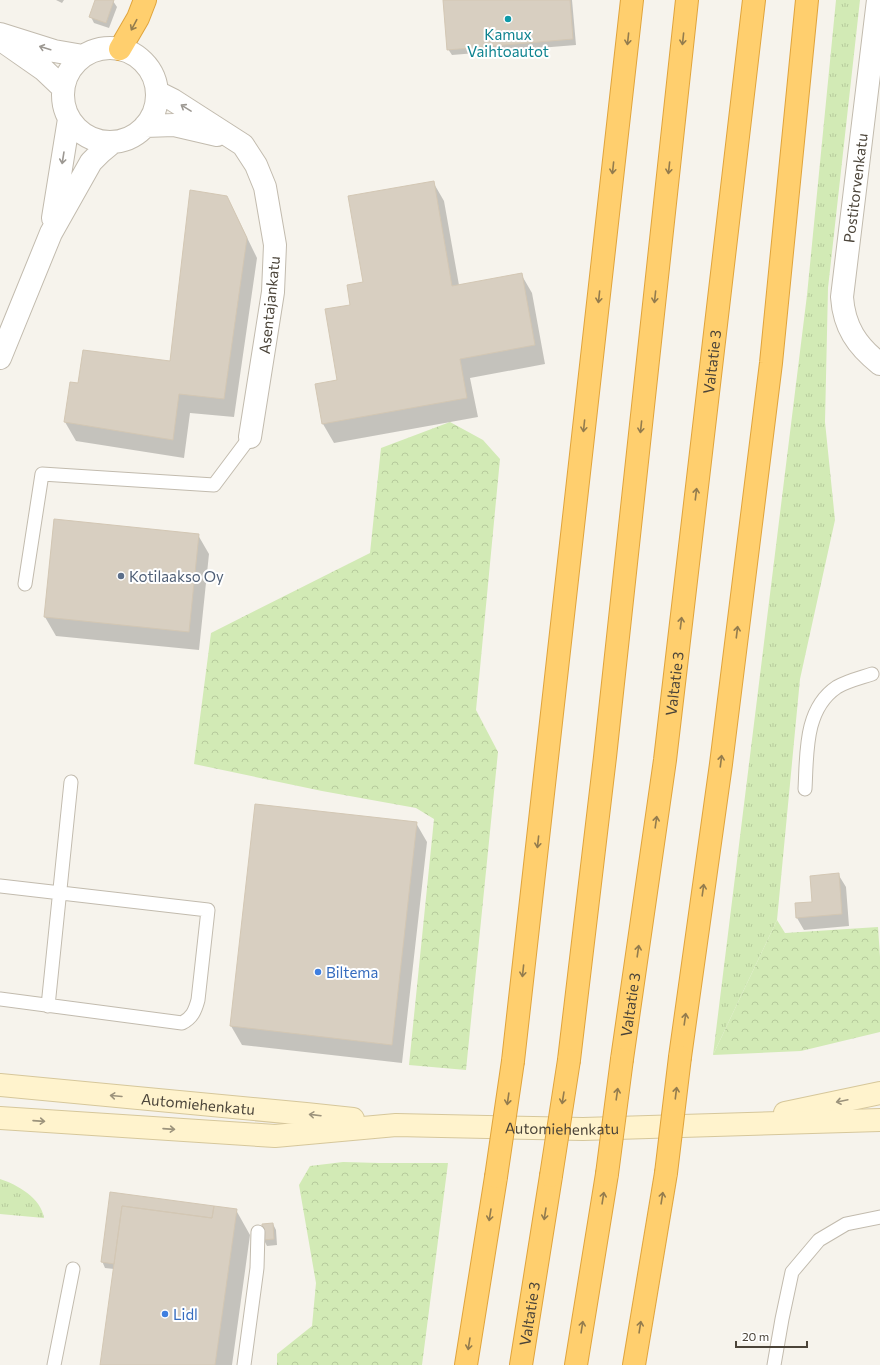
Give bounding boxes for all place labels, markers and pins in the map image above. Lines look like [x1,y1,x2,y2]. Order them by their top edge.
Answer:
marker: Kamux Vaihtoautot [503,14,513,24]
place label: Kamux Vaihtoautot [467,25,549,60]
place label: Kotilaakso Oy [129,567,224,585]
marker: Kotilaakso Oy [116,571,126,581]
place label: Biltema [326,963,378,981]
marker: Biltema [313,967,323,977]
place label: Lidl [173,1305,198,1323]
marker: Lidl [160,1309,170,1319]

